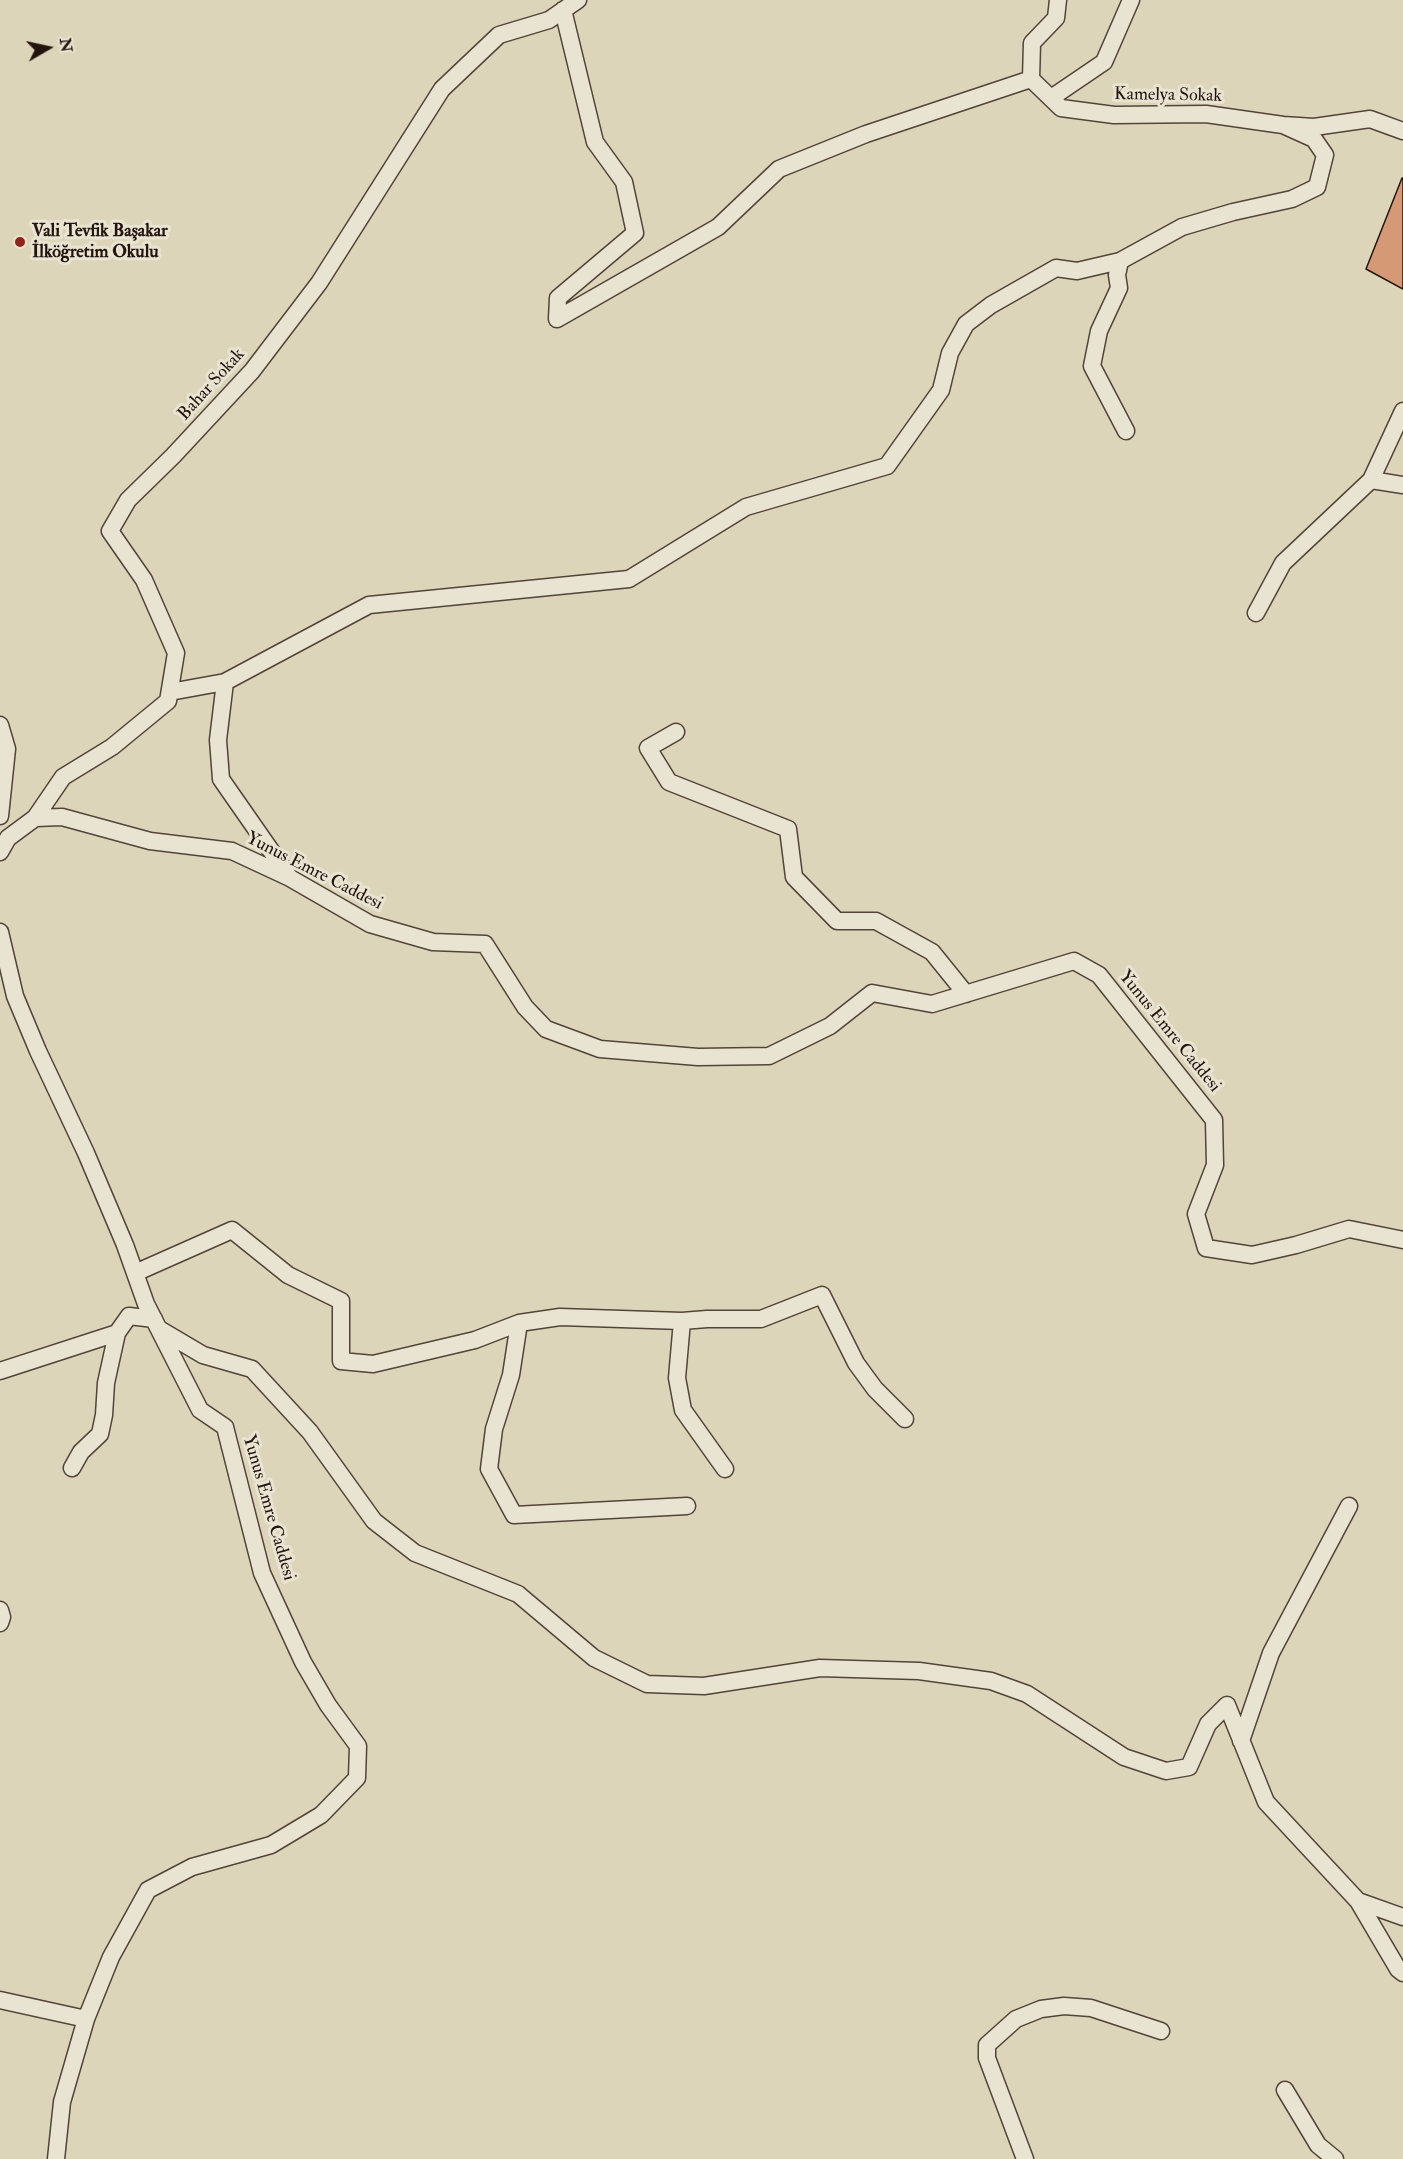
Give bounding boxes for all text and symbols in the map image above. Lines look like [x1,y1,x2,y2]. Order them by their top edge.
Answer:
north arrow [18,18,78,78]
text: N [55,37,77,54]
street label: Kamelya Sokak [1114,84,1222,108]
place label: Vali Tevfik Başakar İlköğretim Okulu [32,221,168,264]
marker: Vali Tevfik Başakar İlköğretim Okulu [13,235,27,249]
street label: Bahar Sokak [174,344,250,426]
street label: Yunus Emre Caddesi [242,828,386,916]
street label: Yunus Emre Caddesi [1113,967,1225,1097]
street label: Yunus Emre Caddesi [237,1433,299,1583]

